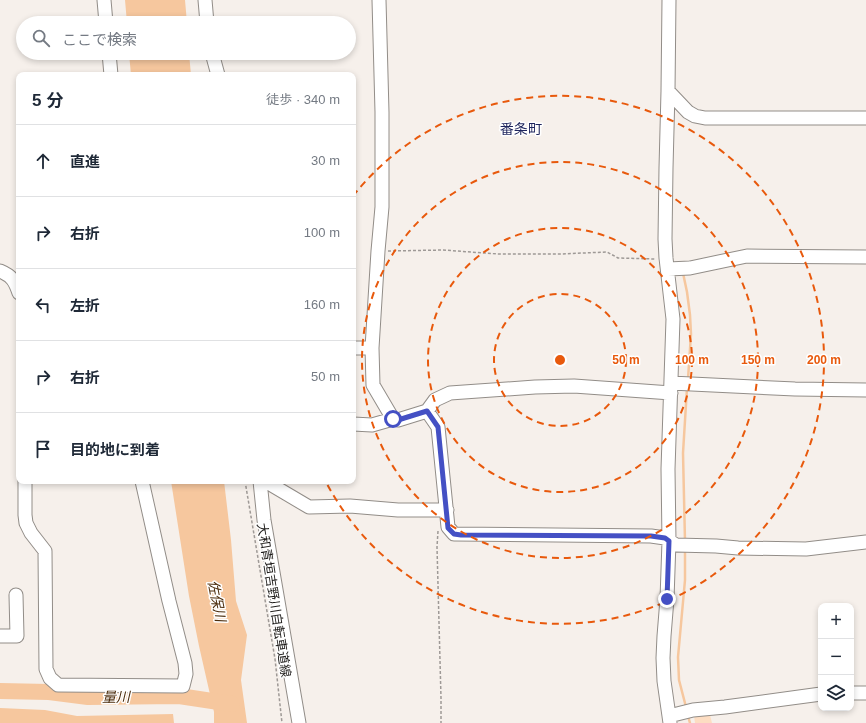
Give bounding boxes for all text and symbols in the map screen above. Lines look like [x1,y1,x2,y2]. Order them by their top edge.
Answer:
search box [16,16,356,60]
icon: search [30,27,52,49]
text: ここで検索 [62,31,137,48]
text: 5 分 [32,91,63,110]
text: 徒歩 · 340 m [266,92,340,107]
district label: 番条町 [500,121,542,137]
icon: ahead [32,150,54,172]
text: 直進 [70,153,100,170]
text: 30 m [311,153,340,168]
icon: right [32,222,54,244]
text: 右折 [70,225,100,242]
text: 100 m [304,225,340,240]
icon: left [32,294,54,316]
text: 左折 [70,297,100,314]
text: 160 m [304,297,340,312]
centre of rings [553,353,567,367]
text: 50 m [612,353,640,367]
text: 100 m [675,353,709,367]
text: 150 m [741,353,775,367]
text: 200 m [807,353,841,367]
icon: right [32,366,54,388]
text: 右折 [70,369,100,386]
text: 50 m [311,369,340,384]
route start [384,410,402,428]
icon: arrive [32,438,54,460]
text: 目的地に到着 [70,441,160,458]
street label: 大和青垣吉野川自転車道線 [254,522,294,678]
water label: 佐保川 [205,579,229,625]
route end [658,590,676,608]
map controls [818,603,854,711]
button: + [818,603,854,639]
button: − [818,639,854,675]
button: layers [818,675,854,711]
water label: 量川 [102,689,132,705]

